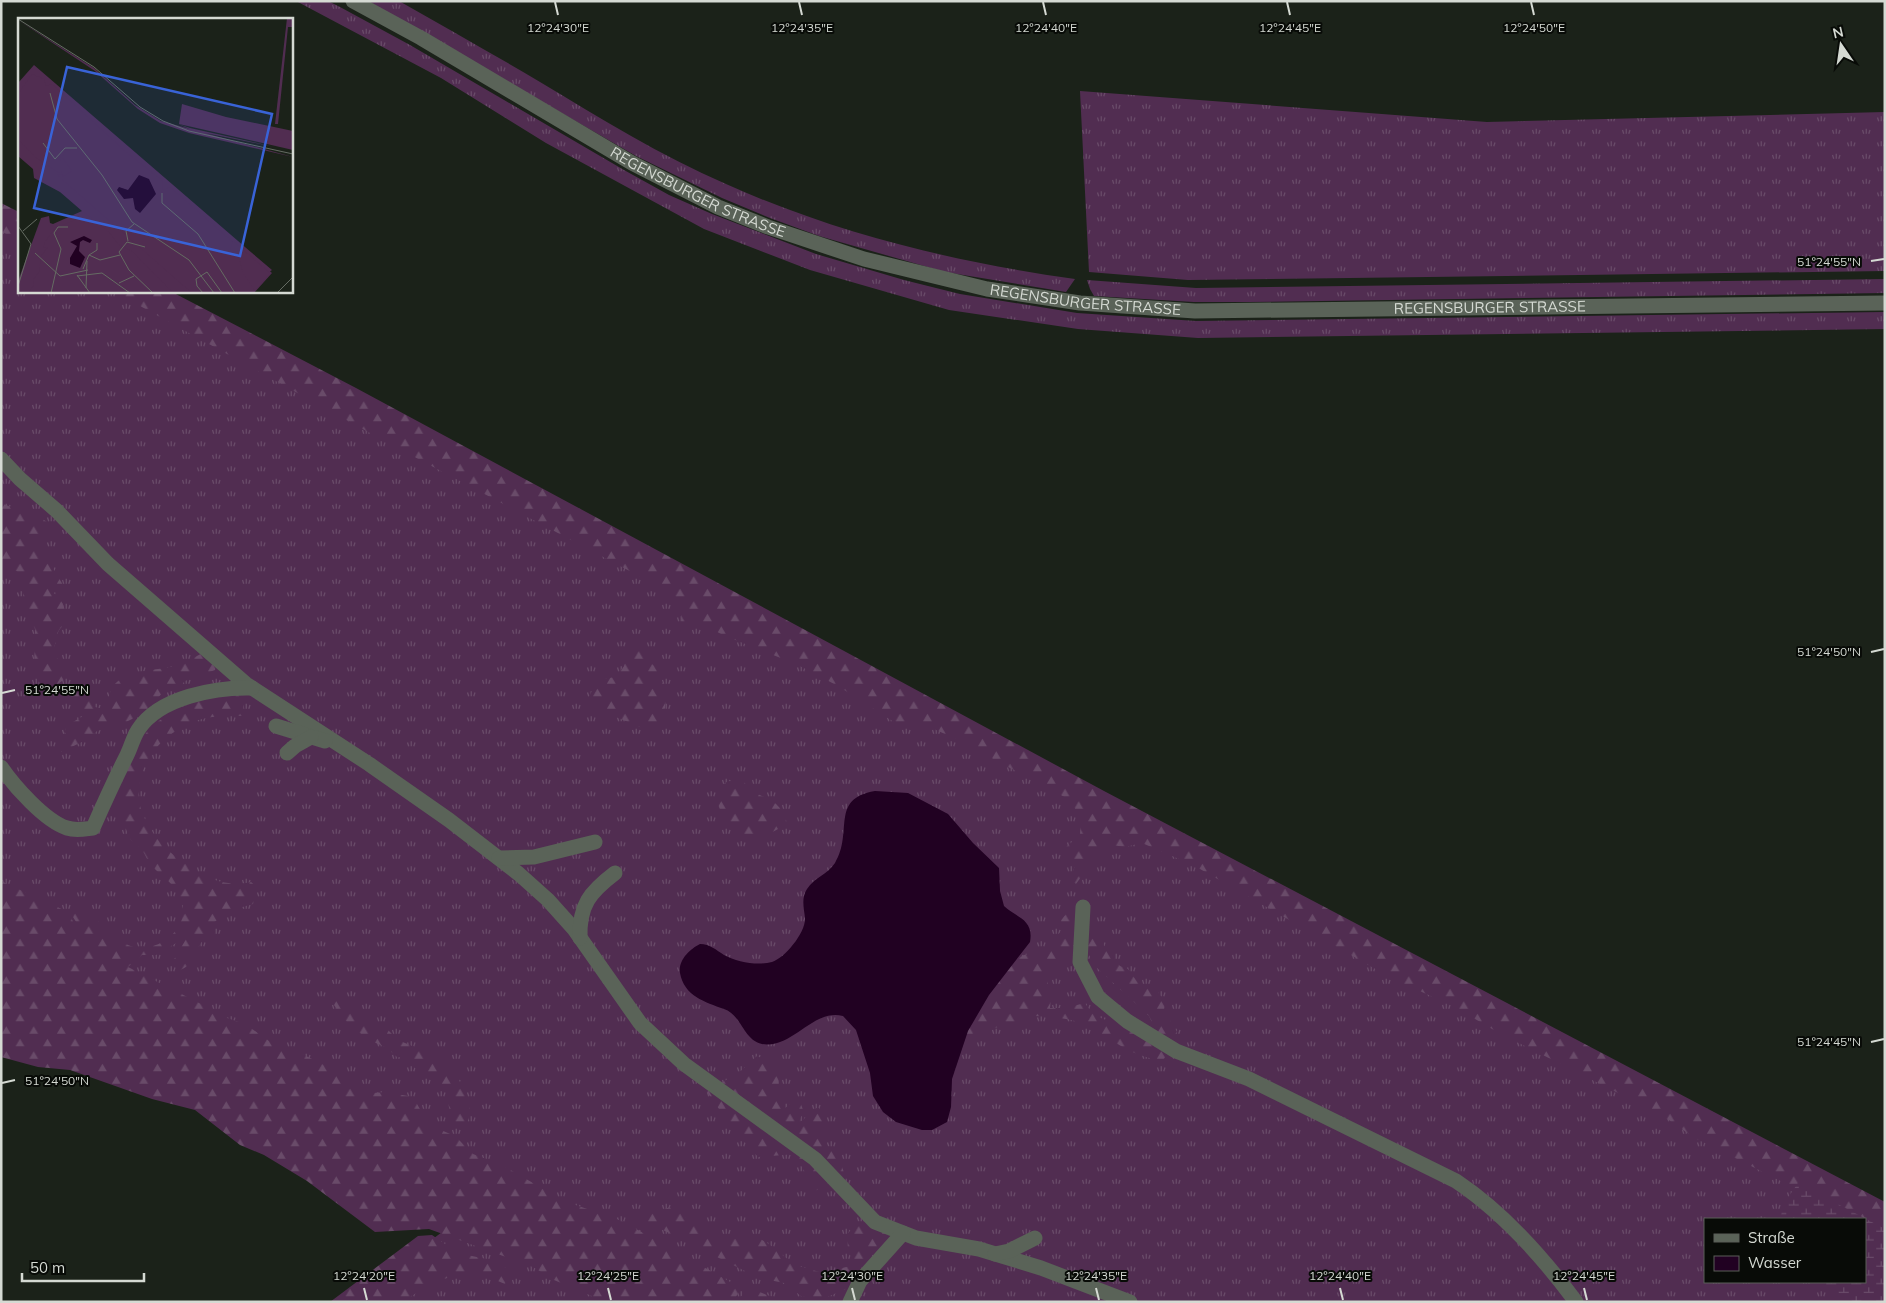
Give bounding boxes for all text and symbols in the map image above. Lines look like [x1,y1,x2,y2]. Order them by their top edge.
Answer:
inset map [18,18,292,292]
text: 12°24'30"E [527,20,589,35]
text: 12°24'35"E [771,20,833,35]
text: 12°24'40"E [1015,20,1077,35]
text: 12°24'45"E [1259,20,1321,35]
text: 12°24'50"E [1503,20,1565,35]
north arrow [1816,20,1866,70]
text: N [1831,22,1845,42]
street label: REGENSBURGER STRASSE [607,142,788,241]
text: 51°24'55"N [1797,254,1861,269]
street label: REGENSBURGER STRASSE [989,280,1182,319]
street label: REGENSBURGER STRASSE [1394,296,1586,318]
text: 51°24'50"N [1797,644,1861,659]
text: 51°24'55"N [25,682,89,697]
text: 51°24'45"N [1797,1034,1861,1049]
text: 51°24'50"N [25,1073,89,1088]
legend [1704,1218,1866,1283]
text: Straße [1748,1228,1795,1247]
scale bar [22,1250,145,1282]
text: Wasser [1748,1253,1802,1272]
text: 50 m [30,1258,65,1277]
text: 12°24'20"E [333,1268,395,1283]
text: 12°24'25"E [577,1268,639,1283]
text: 12°24'30"E [821,1268,883,1283]
text: 12°24'35"E [1065,1268,1127,1283]
text: 12°24'40"E [1309,1268,1371,1283]
text: 12°24'45"E [1553,1268,1615,1283]

